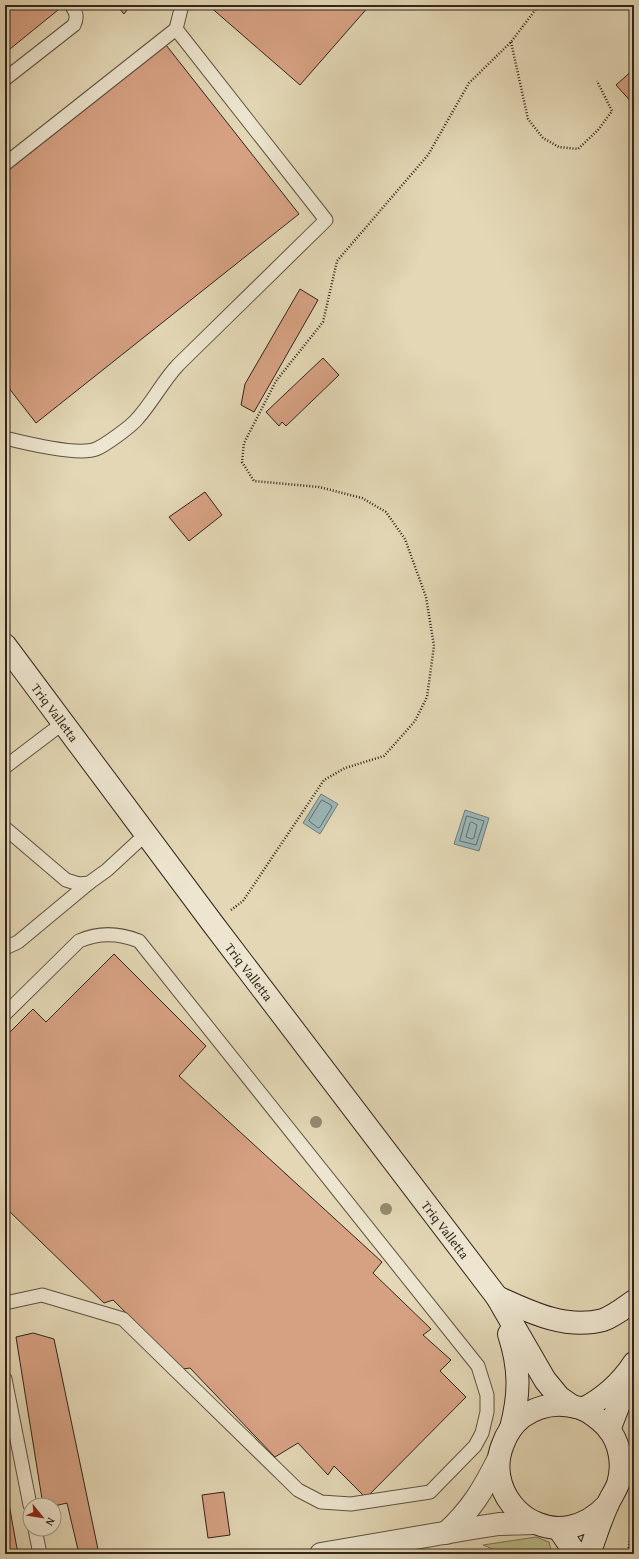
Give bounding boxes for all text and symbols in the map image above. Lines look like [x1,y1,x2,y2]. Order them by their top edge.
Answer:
street label: Triq Valletta [27,679,83,747]
street label: Triq Valletta [221,939,278,1006]
street label: Triq Valletta [417,1197,474,1264]
north arrow [22,1497,62,1537]
text: N [42,1515,59,1530]

